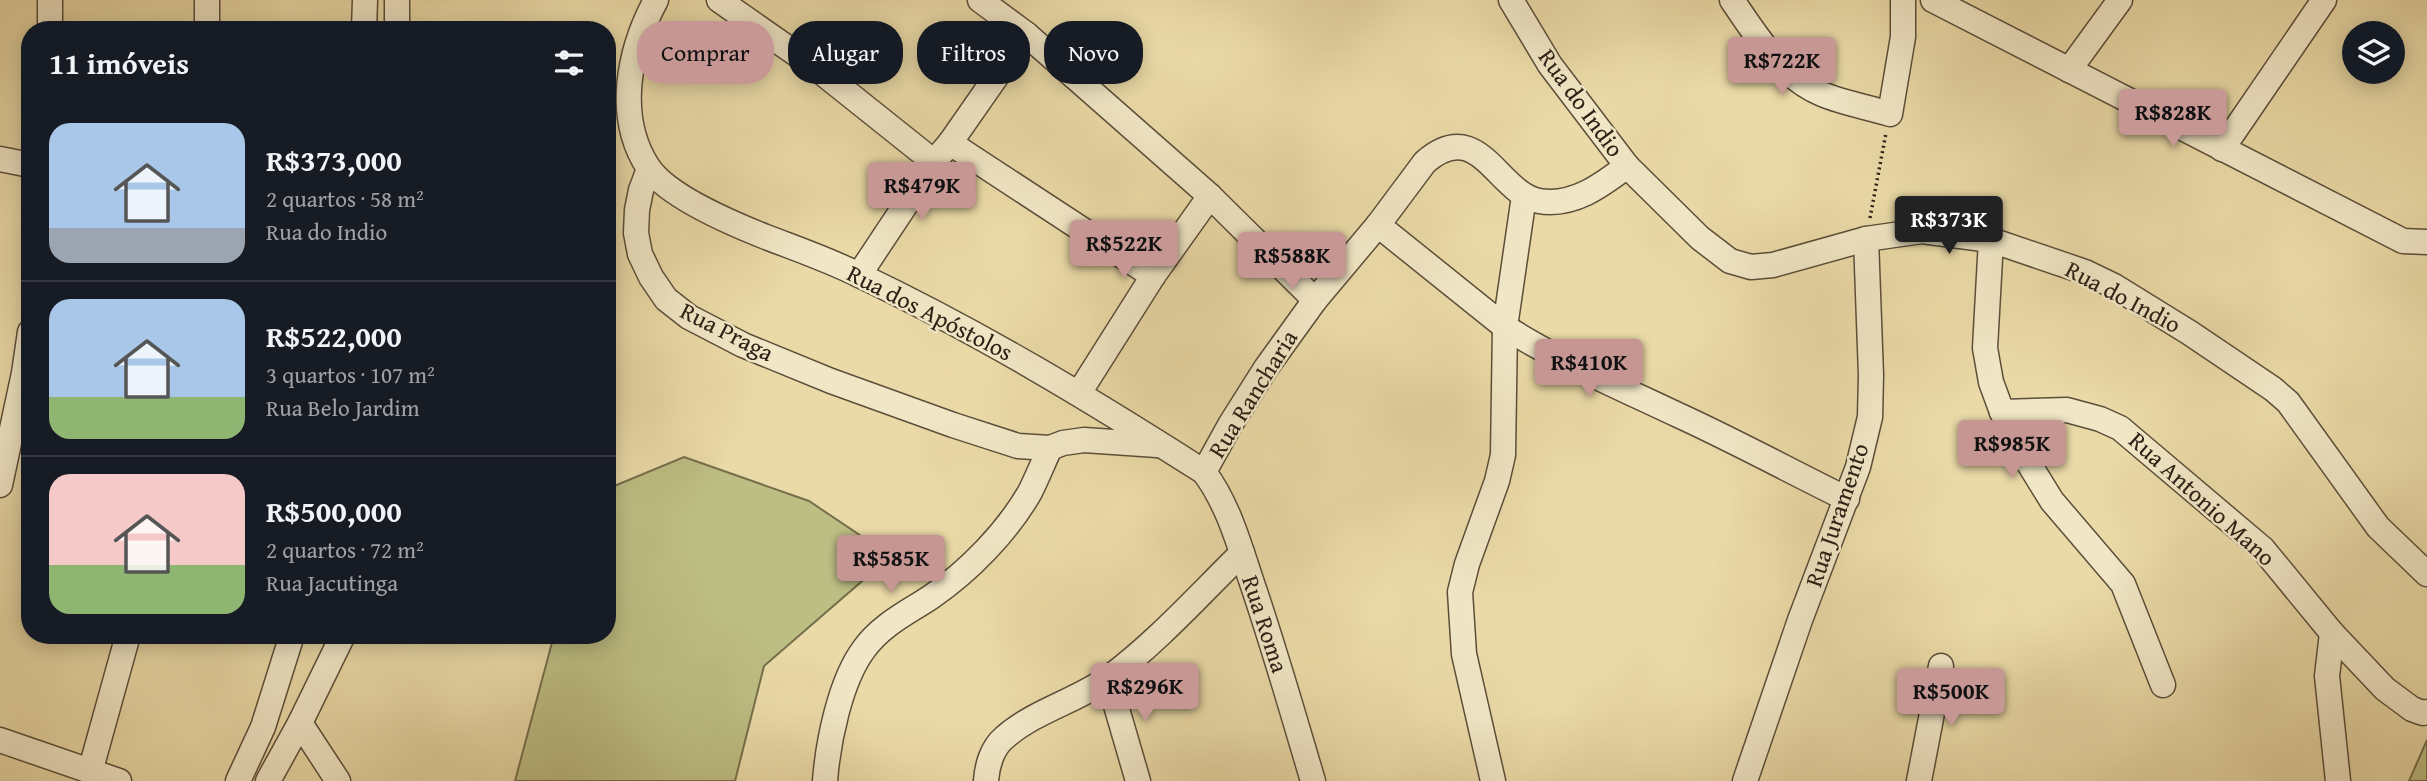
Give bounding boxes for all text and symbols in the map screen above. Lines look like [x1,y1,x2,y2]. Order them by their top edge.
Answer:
chip: Comprar [637,21,774,84]
chip: Alugar [788,21,903,84]
chip: Filtros [917,21,1030,84]
chip: Novo [1044,21,1143,84]
map controls [2342,21,2405,84]
button: layers [2342,21,2405,84]
pin: R$722K [1725,38,1839,97]
text: 11 imóveis [49,41,189,85]
street label: Rua do Indio [1530,41,1633,164]
text: R$722K [1744,43,1820,76]
icon: filters [550,44,588,82]
pin: R$828K [2116,90,2230,149]
text: R$828K [2135,95,2211,128]
text: R$373,000 [266,138,402,182]
icon: home [105,151,189,235]
pin: R$479K [865,162,979,222]
text: R$479K [884,168,960,201]
text: 2 quartos · 58 m² [266,182,424,215]
pin: R$373K [1892,196,2006,256]
text: R$373K [1911,202,1987,235]
text: Rua do Indio [266,215,387,248]
pin: R$522K [1067,220,1181,280]
text: R$522K [1086,226,1162,259]
pin: R$588K [1235,232,1349,292]
text: R$588K [1254,238,1330,271]
street label: Rua do Indio [2059,251,2187,342]
street label: Rua dos Apóstolos [841,256,1019,369]
street label: Rua Praga [674,293,781,370]
text: R$522,000 [266,314,402,358]
street label: Rua Rancharia [1199,322,1306,465]
icon: home [105,327,189,411]
pin: R$410K [1532,340,1646,399]
text: R$410K [1551,345,1627,378]
text: 3 quartos · 107 m² [266,358,435,391]
text: Rua Belo Jardim [266,391,420,424]
pin: R$985K [1955,420,2069,480]
street label: Rua Antonio Mano [2121,423,2283,574]
text: R$985K [1974,426,2050,459]
street label: Rua Juramento [1796,438,1877,591]
text: R$500,000 [266,489,402,533]
icon: home [105,502,189,586]
text: 2 quartos · 72 m² [266,533,424,566]
pin: R$585K [834,536,948,595]
text: R$585K [853,541,929,574]
text: Rua Jacutinga [266,566,398,599]
street label: Rua Roma [1233,571,1298,678]
pin: R$296K [1088,664,1202,723]
pin: R$500K [1894,668,2008,728]
text: R$296K [1107,669,1183,702]
text: R$500K [1913,674,1989,707]

